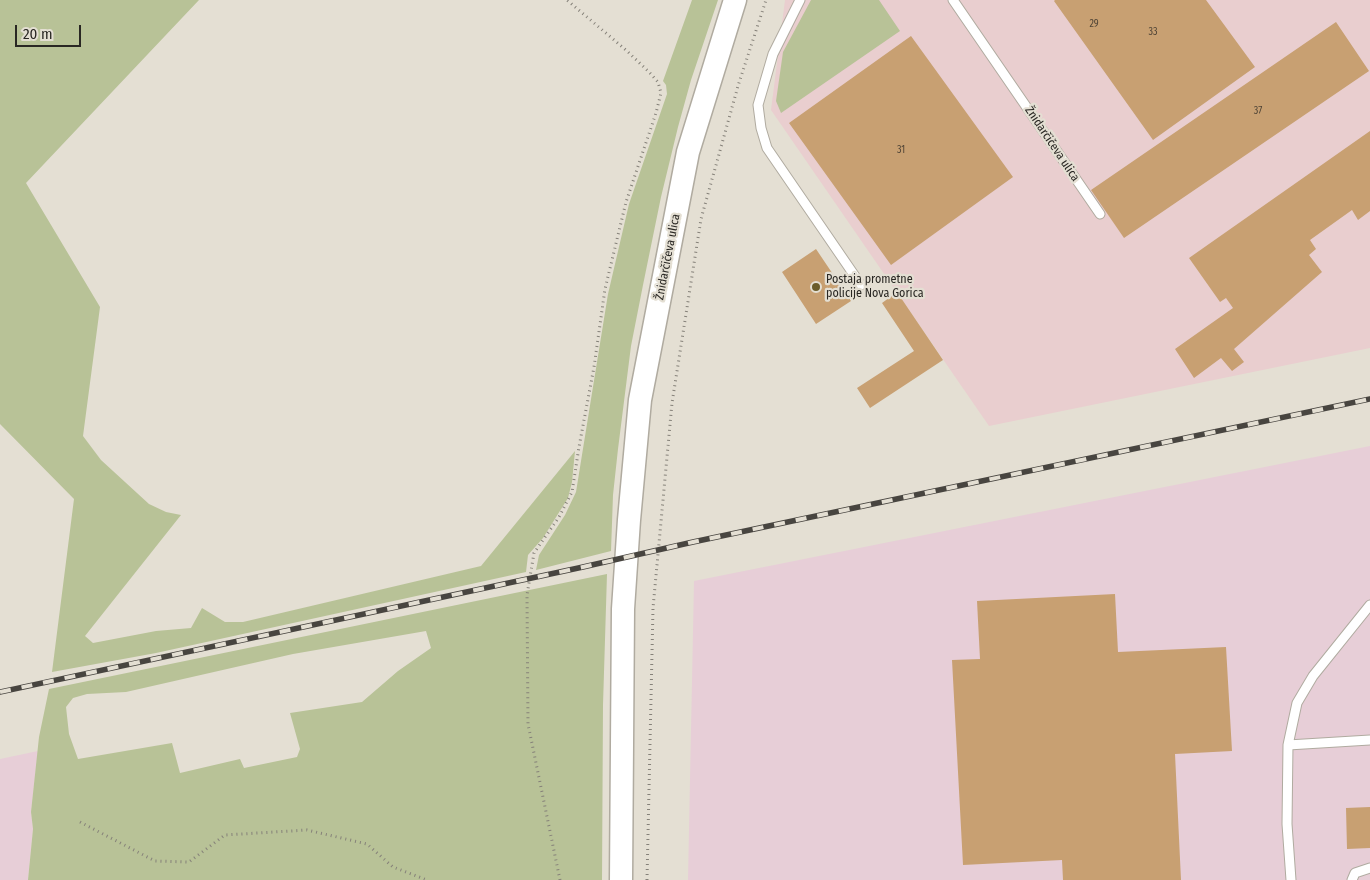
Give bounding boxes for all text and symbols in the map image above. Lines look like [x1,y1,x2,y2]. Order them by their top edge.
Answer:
scale bar [18,15,84,47]
house number: 29 [1089,18,1099,30]
text: 20 m [23,25,53,43]
house number: 33 [1148,26,1158,38]
street label: Žnidarčičeva ulica [1022,104,1082,184]
house number: 37 [1254,105,1262,117]
house number: 31 [897,144,905,156]
street label: Žnidarčičeva ulica [653,213,683,301]
place label: Postaja prometne policije Nova Gorica [826,273,924,301]
marker: Postaja prometne policije Nova Gorica [810,281,822,293]

